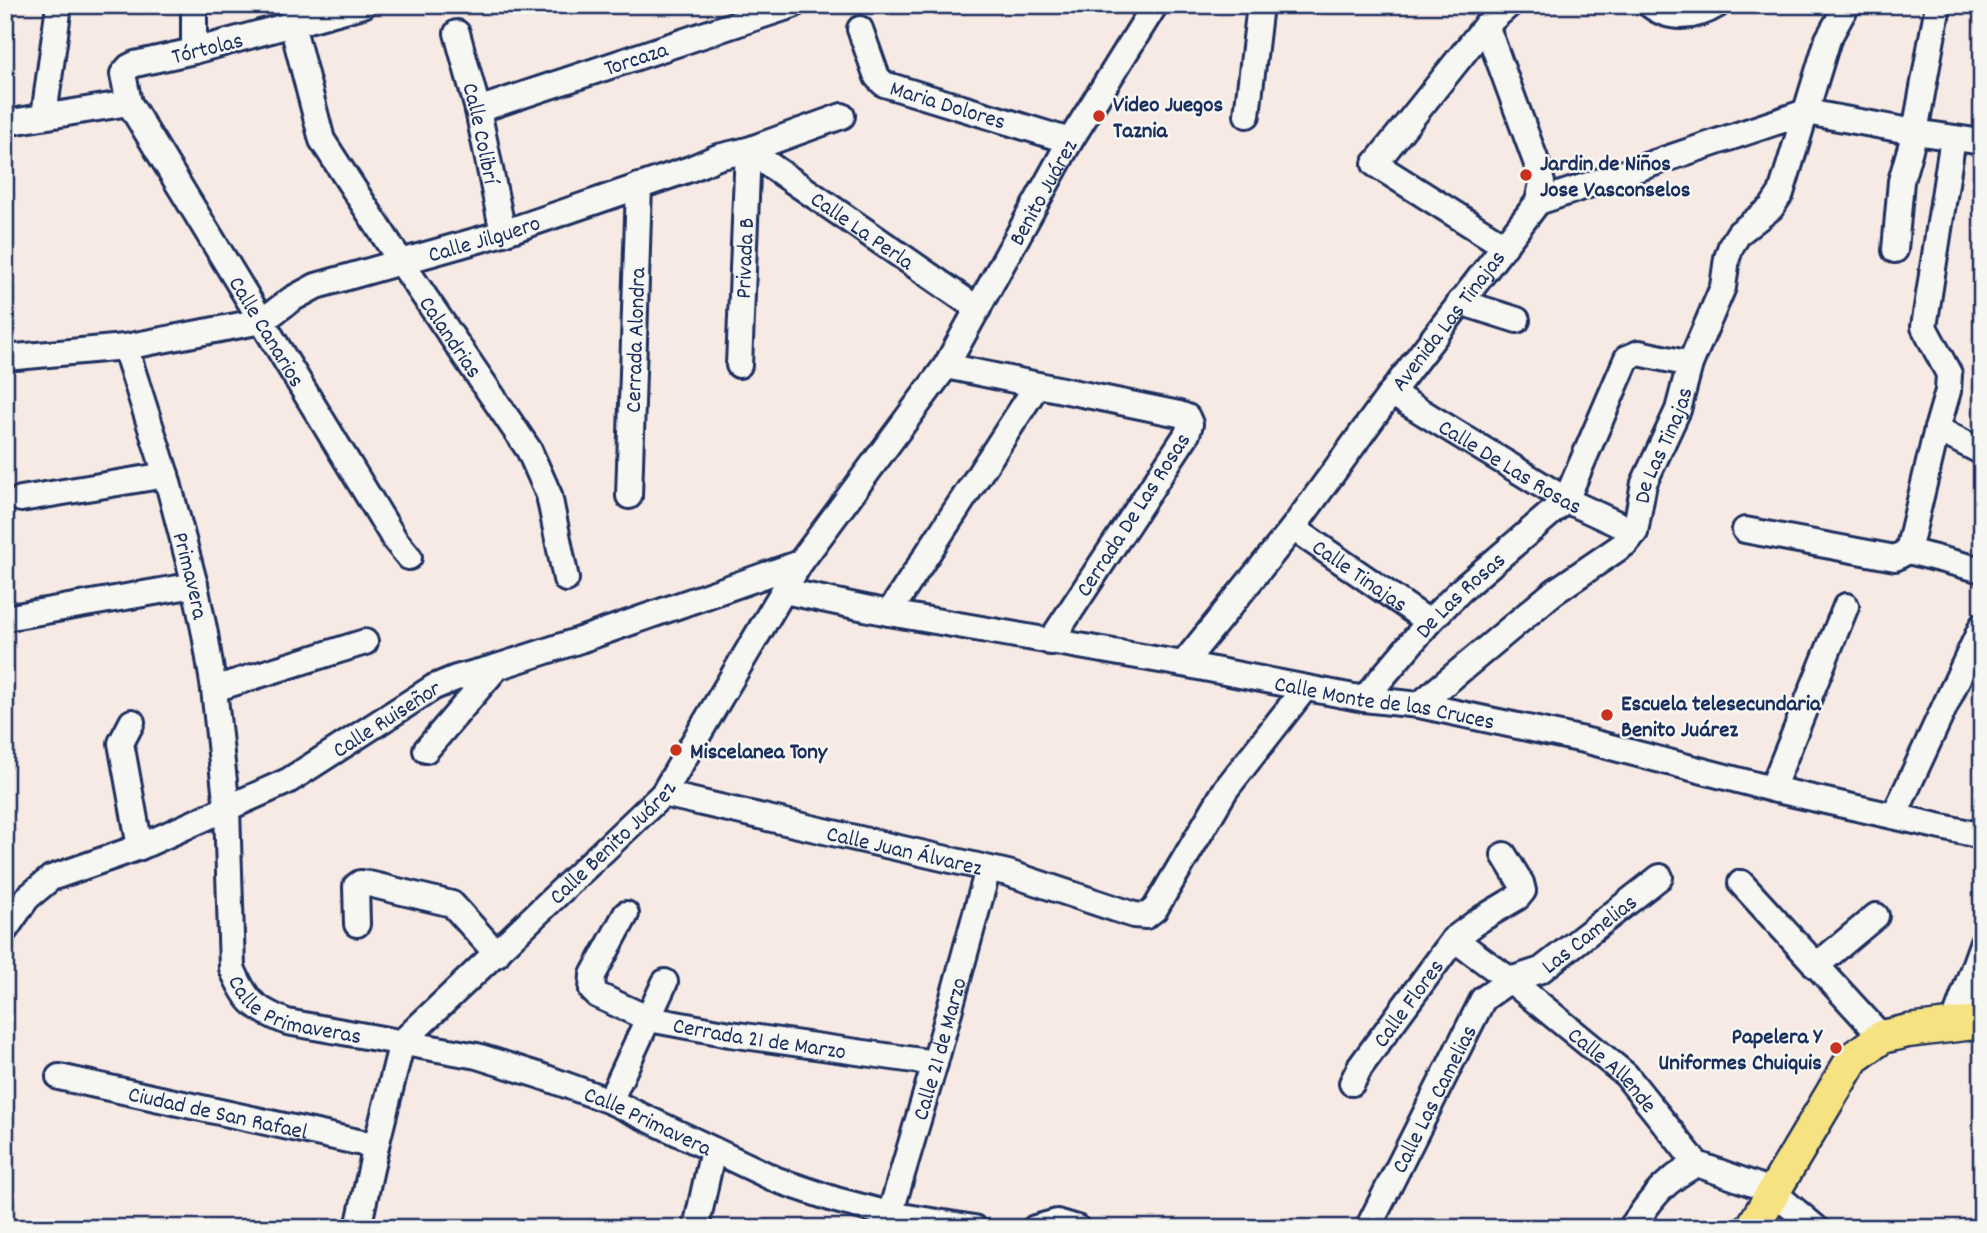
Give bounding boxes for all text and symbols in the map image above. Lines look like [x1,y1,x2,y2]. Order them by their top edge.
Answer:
street label: Tórtolas [169,26,247,75]
street label: Torcaza [600,34,674,87]
street label: Maria Dolores [885,74,1009,140]
street label: Calle Colibrí [451,79,506,189]
place label: Video Juegos Taznia [1113,90,1223,149]
marker: Video Juegos Taznia [1091,108,1107,124]
street label: Benito Juárez [1002,134,1088,253]
place label: Jardin de Niños Jose Vasconselos [1540,149,1691,208]
marker: Jardin de Niños Jose Vasconselos [1518,167,1534,183]
street label: Calle La Perla [803,185,921,281]
street label: Calle Jilguero [425,208,545,273]
street label: Privada B [729,217,765,300]
street label: Avenida Las Tinajas [1385,244,1515,400]
street label: Cerrada Alondra [619,266,656,413]
street label: Calle Canarios [218,271,311,395]
street label: Calandrias [409,290,488,386]
street label: De Las Tinajas [1628,384,1703,506]
street label: Calle De Las Rosas [1431,413,1586,525]
street label: Cerrada De Las Rosas [1069,427,1201,605]
street label: Primavera [162,529,215,624]
street label: Calle Tinajas [1304,533,1413,622]
street label: De Las Rosas [1409,546,1514,647]
street label: Calle Monte de las Cruces [1271,669,1497,741]
street label: Calle Ruiseñor [327,673,446,768]
place label: Escuela telesecundaria Benito Juárez [1621,689,1822,748]
marker: Escuela telesecundaria Benito Juárez [1599,707,1615,723]
place label: Miscelanea Tony [690,737,829,770]
marker: Miscelanea Tony [668,742,684,758]
street label: Calle Benito Juárez [543,776,687,914]
street label: Calle Juan Álvarez [823,819,985,887]
street label: Las Camelias [1536,888,1645,984]
street label: Calle Flores [1366,953,1454,1056]
street label: Calle Primaveras [218,970,364,1055]
street label: Calle 21 de Marzo [906,974,978,1125]
street label: Cerrada 21 de Marzo [670,1011,848,1070]
street label: Calle Las Camelias [1385,1020,1487,1180]
street label: Calle Allende [1559,1020,1663,1122]
place label: Papelera Y Uniformes Chuiquis [1658,1022,1824,1081]
marker: Papelera Y Uniformes Chuiquis [1828,1040,1844,1056]
street label: Ciudad de San Rafael [125,1080,311,1151]
street label: Calle Primavera [579,1080,717,1167]

